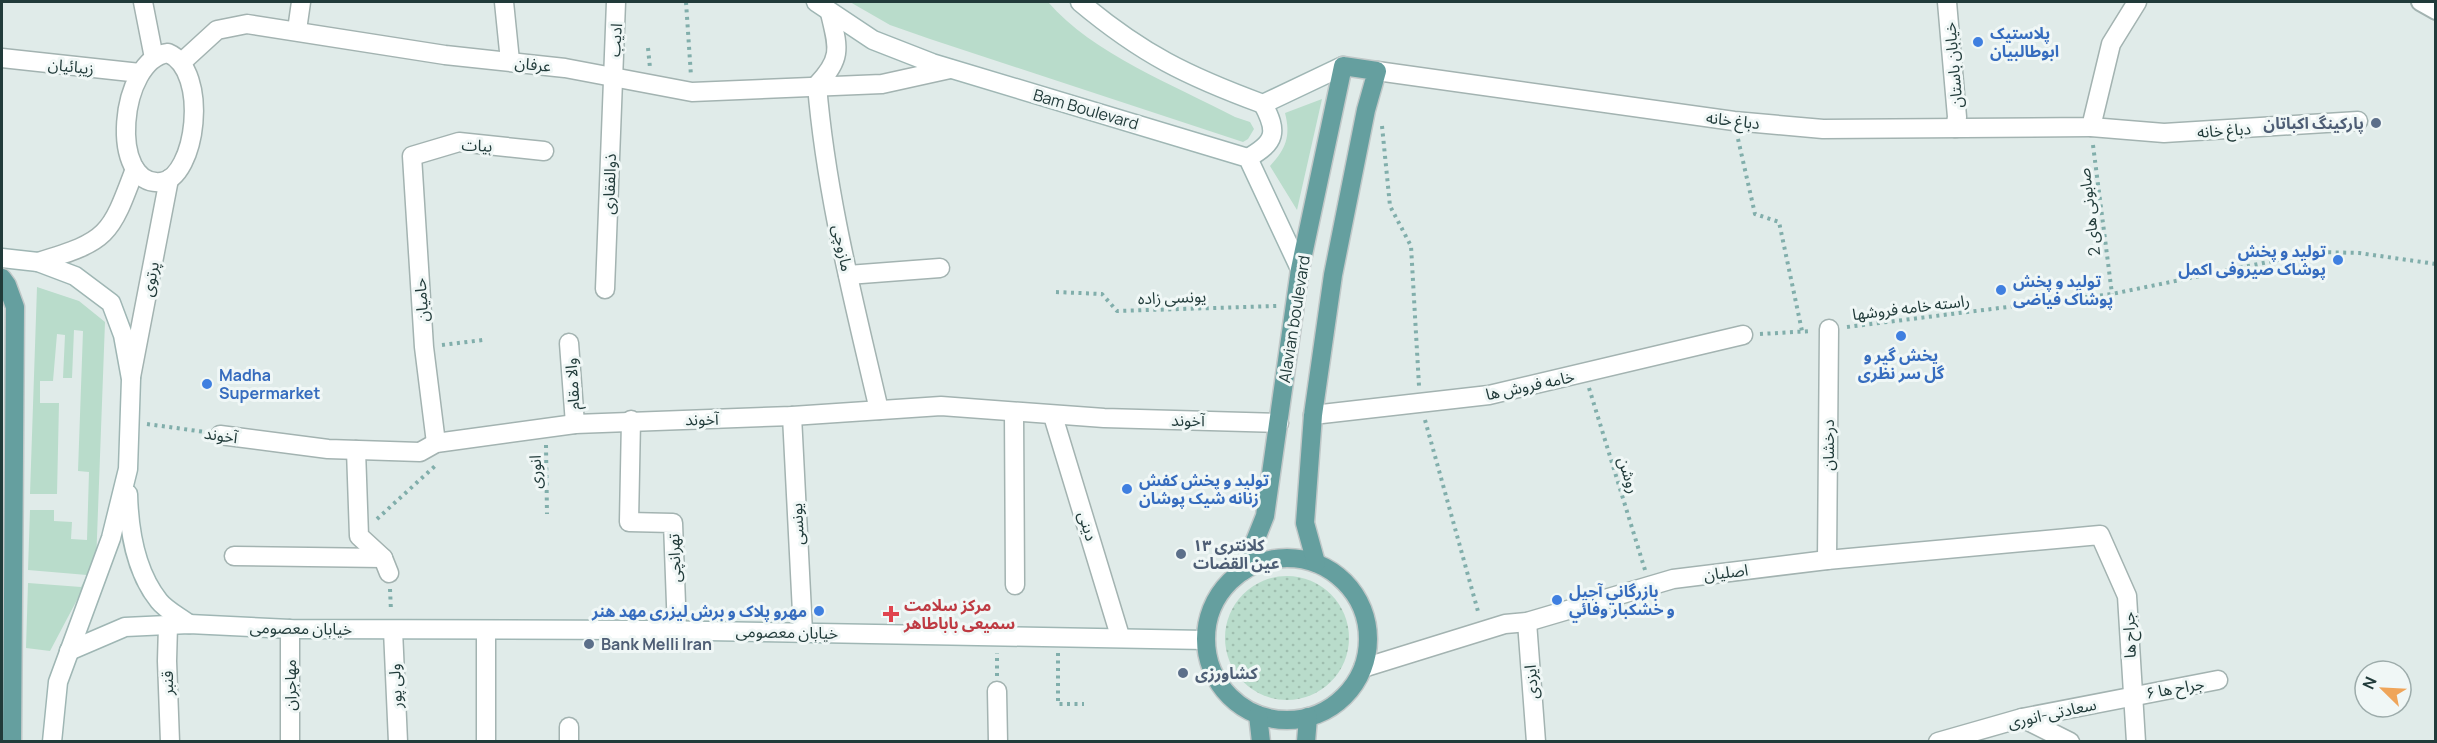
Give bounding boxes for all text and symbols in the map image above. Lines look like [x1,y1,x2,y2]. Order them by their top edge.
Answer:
street label: خیابان باستان [1938,21,1968,109]
street label: ادیب [603,22,627,58]
place label: پلاستیک ابوطالبیان [1990,22,2059,62]
marker: پلاستیک ابوطالبیان [1971,35,1985,49]
street label: عرفان [514,51,552,77]
street label: زیبائیان [47,53,95,79]
street label: Bam Boulevard [1031,83,1141,135]
street label: دباغ خانه [1705,106,1761,136]
place label: پارکینگ اکباتان [2263,112,2364,134]
marker: پارکینگ اکباتان [2369,116,2383,130]
street label: دباغ خانه [2196,117,2252,145]
street label: بیات [461,133,493,157]
street label: ذوالفقاری [597,153,621,215]
street label: صابونی های 2 [2073,167,2105,257]
street label: مازوچی [828,223,858,273]
place label: تولید و پخش پوشاک صیروفی اکمل [2178,240,2326,280]
marker: تولید و پخش پوشاک صیروفی اکمل [2331,253,2345,267]
street label: Alavian boulevard [1273,254,1315,384]
street label: پرتوی [136,260,164,298]
place label: تولید و پخش پوشاک فیاضی [2013,270,2113,310]
street label: حامیان [408,277,434,323]
marker: تولید و پخش پوشاک فیاضی [1994,283,2008,297]
street label: یونسی زاده [1137,285,1207,309]
street label: راسته خامه فروشها [1851,289,1971,325]
marker: پخش گیر و گل سر نظری [1894,329,1908,343]
place label: پخش گیر و گل سر نظری [1858,344,1945,384]
street label: والا مقام [559,357,587,411]
place label: Madha Supermarket [219,364,320,404]
street label: خامه فروش ها [1483,365,1577,405]
marker: Madha Supermarket [200,377,214,391]
street label: آخوند [685,408,720,430]
street label: آخوند [1171,409,1206,431]
street label: درخشان [1817,419,1839,471]
street label: آخوند [203,422,240,448]
street label: روشن [1613,454,1645,496]
street label: انوری [524,455,546,489]
place label: تولید و پخش کفش زنانه شیک پوشان [1139,469,1269,509]
marker: تولید و پخش کفش زنانه شیک پوشان [1120,482,1134,496]
street label: یونسی [785,502,809,546]
street label: دینی [1073,509,1103,543]
street label: تهرانچی [662,533,686,583]
place label: کلانتری ۱۳ عین القضات [1193,534,1280,574]
marker: کلانتری ۱۳ عین القضات [1174,547,1188,561]
street label: اصلیان [1703,558,1749,586]
place label: بازرگاني آجيل و خشكبار وفائي [1569,580,1675,623]
marker: بازرگاني آجيل و خشكبار وفائي [1550,593,1564,607]
place label: مرکز سلامت سمیعی باباطاهر [903,594,1015,634]
place label: مهرو پلاک و برش لیزری مهد هنر [591,600,807,622]
marker: مهرو پلاک و برش لیزری مهد هنر [812,604,826,618]
marker: مرکز سلامت سمیعی باباطاهر [882,605,900,623]
street label: جراح ها [2117,611,2143,659]
street label: خیابان معصومی [249,616,353,640]
street label: خیابان معصومی [735,620,839,644]
place label: Bank Melli Iran [601,633,712,655]
marker: Bank Melli Iran [582,637,596,651]
street label: مهاجران [279,659,301,711]
north arrow [2353,659,2413,719]
place label: کشاورزی [1195,662,1259,684]
street label: ولی پور [383,663,407,710]
street label: ایزدی [1519,664,1543,700]
marker: کشاورزی [1176,666,1190,680]
street label: قنبر [156,671,178,696]
street label: جراح ها ۶ [2144,672,2206,706]
text: N [2357,673,2382,693]
street label: سعادتی-انوری [2006,693,2098,733]

